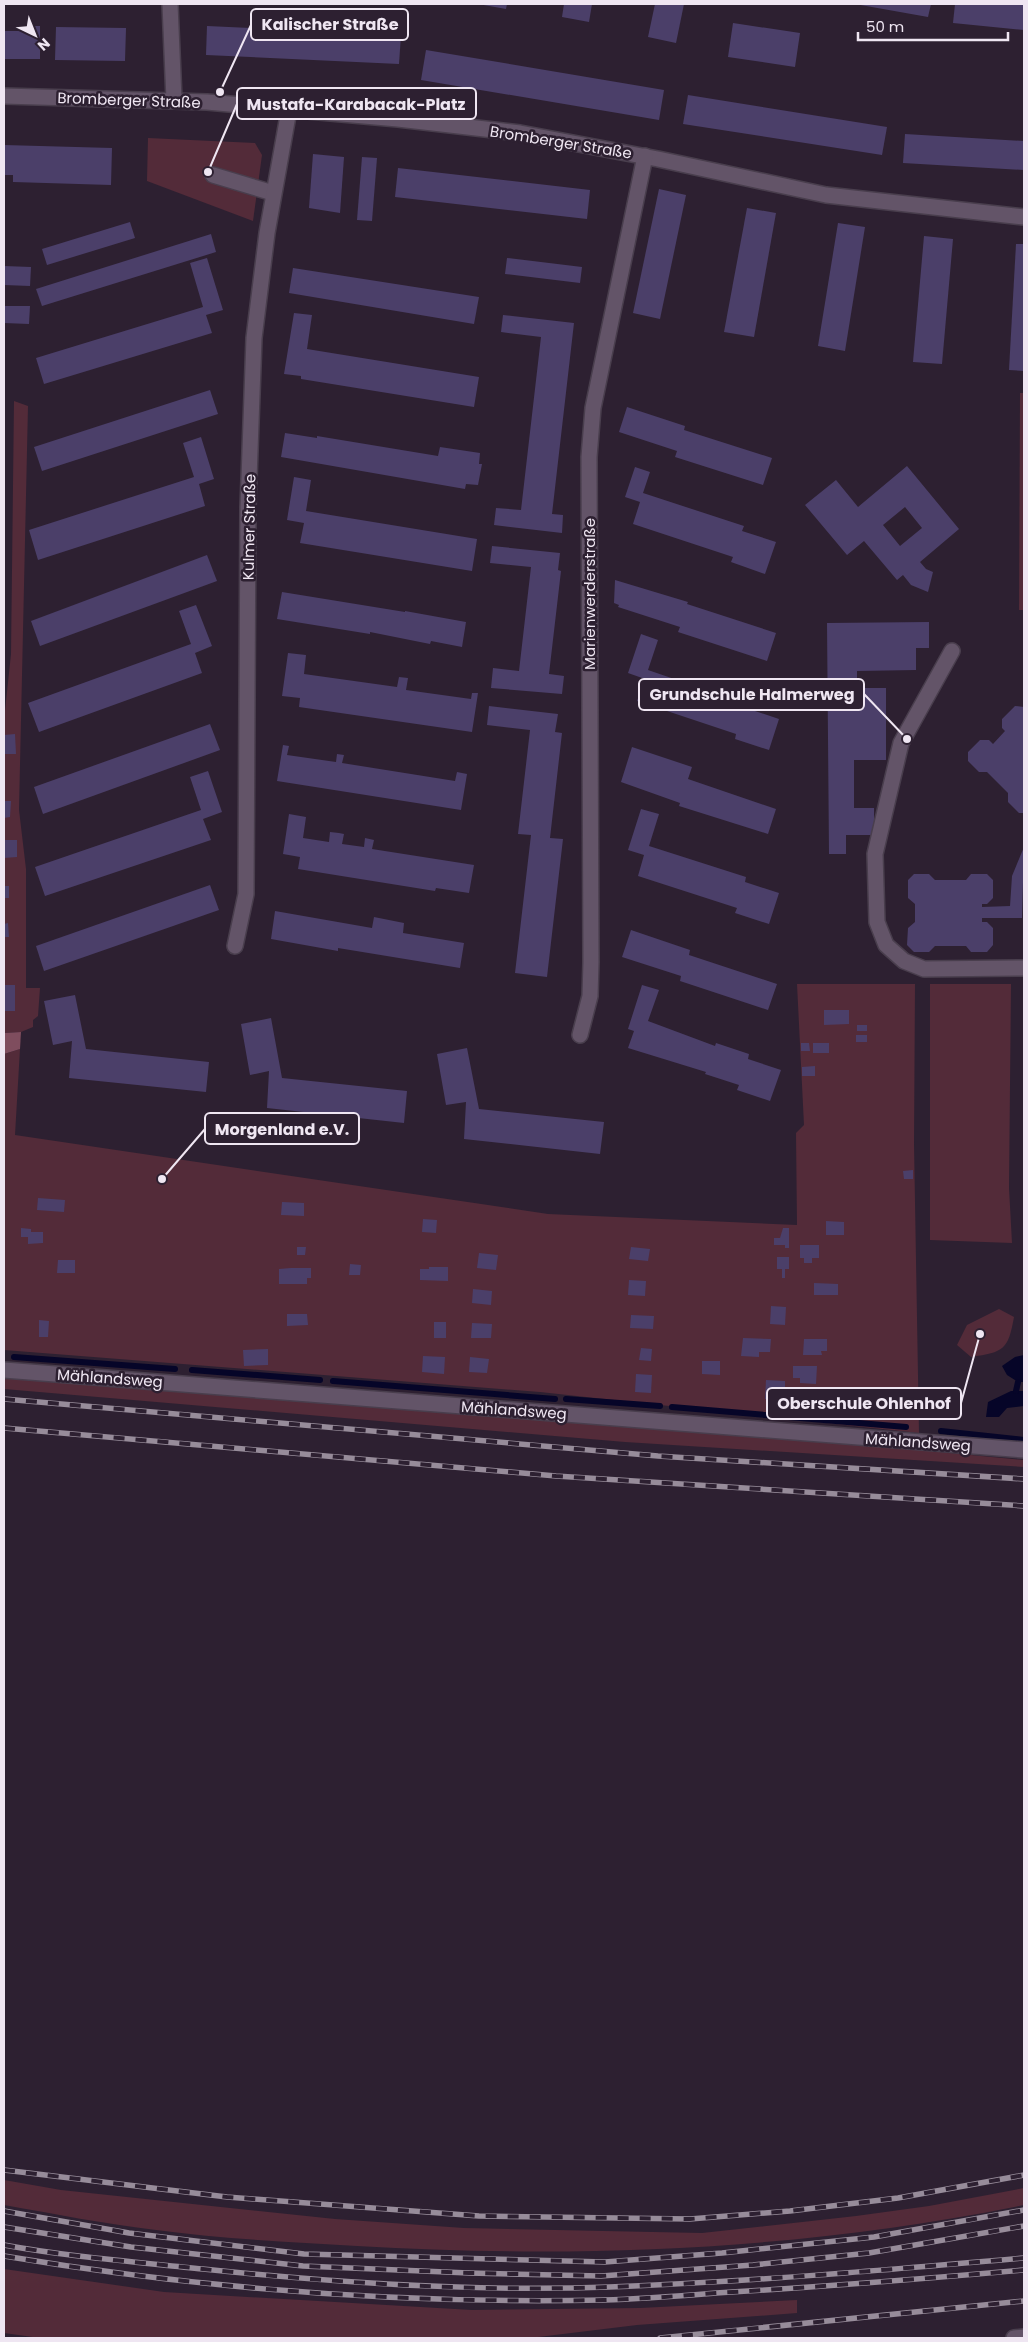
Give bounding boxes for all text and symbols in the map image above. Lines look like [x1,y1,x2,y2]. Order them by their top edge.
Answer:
callout: Kalischer Straße [251,9,408,40]
north arrow [10,10,60,60]
scale bar [858,10,1008,42]
text: Kalischer Straße [261,13,399,36]
text: 50 m [866,16,904,37]
text: N [33,34,55,55]
street label: Bromberger Straße [57,87,201,113]
callout: Mustafa-Karabacak-Platz [237,88,476,119]
text: Mustafa-Karabacak-Platz [247,93,465,116]
street label: Bromberger Straße [489,120,633,164]
street label: Kulmer Straße [238,474,260,580]
street label: Marienwerderstraße [579,518,600,670]
callout: Grundschule Halmerweg [639,679,864,710]
text: Grundschule Halmerweg [649,683,855,706]
callout: Morgenland e.V. [205,1113,359,1144]
text: Morgenland e.V. [215,1118,349,1141]
street label: Mählandsweg [56,1364,164,1392]
callout: Oberschule Ohlenhof [767,1388,961,1419]
text: Oberschule Ohlenhof [777,1392,951,1415]
street label: Mählandsweg [460,1396,568,1424]
street label: Mählandsweg [864,1428,972,1456]

